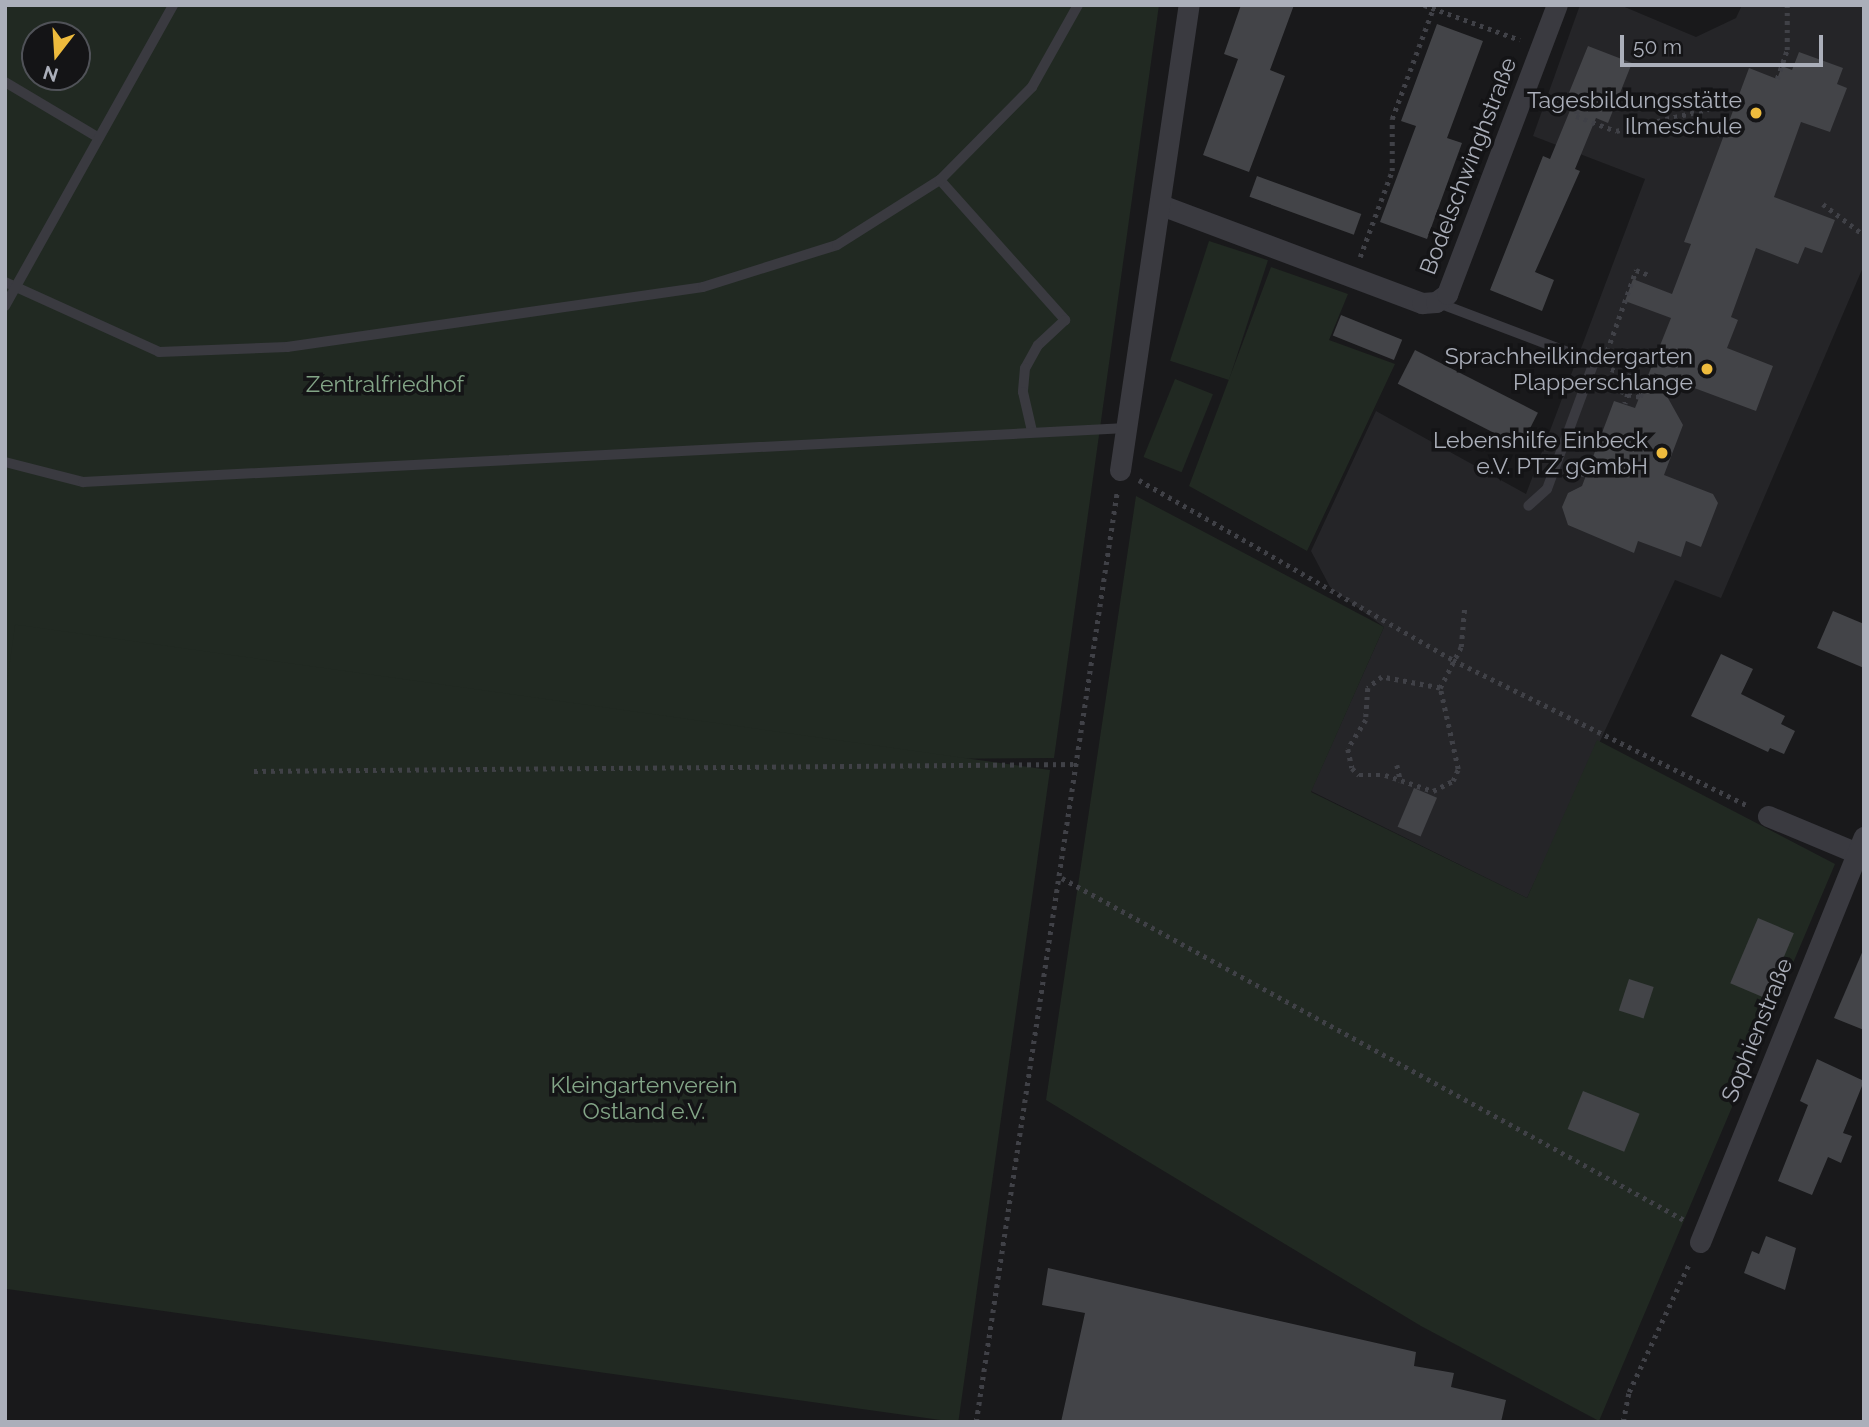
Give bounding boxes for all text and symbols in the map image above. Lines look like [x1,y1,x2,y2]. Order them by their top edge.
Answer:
north arrow [21,21,91,91]
scale bar [1624,21,1827,65]
text: 50 m [1633,34,1682,59]
street label: Bodelschwinghstraße [1414,54,1522,278]
text: N [40,62,61,87]
place label: Tagesbildungsstätte Ilmeschule [1527,86,1742,140]
marker: Tagesbildungsstätte Ilmeschule [1748,105,1764,121]
place label: Sprachheilkindergarten Plapperschlange [1445,342,1693,396]
marker: Sprachheilkindergarten Plapperschlange [1699,361,1715,377]
park label: Zentralfriedhof [306,370,464,398]
place label: Lebenshilfe Einbeck e.V. PTZ gGmbH [1433,426,1648,480]
marker: Lebenshilfe Einbeck e.V. PTZ gGmbH [1654,445,1670,461]
street label: Sophienstraße [1716,954,1798,1106]
park label: Kleingartenverein Ostland e.V. [551,1071,737,1125]

